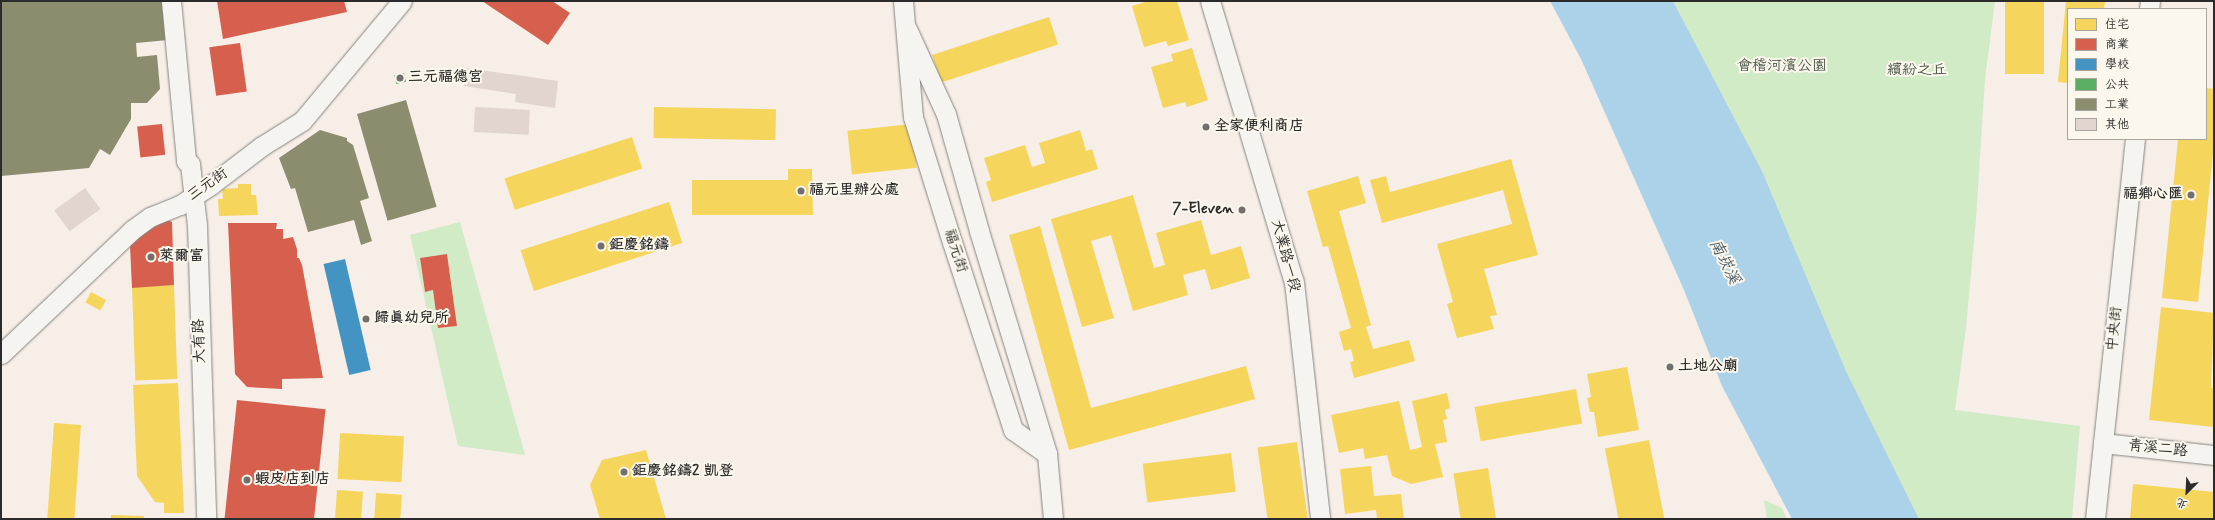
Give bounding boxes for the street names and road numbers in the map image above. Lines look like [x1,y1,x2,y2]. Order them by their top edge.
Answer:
street label: 三元街 [184,165,232,205]
street label: 大業路一段 [1267,217,1303,295]
street label: 福元街 [939,227,971,275]
street label: 中央街 [2104,306,2126,352]
street label: 大有路 [190,318,210,364]
street label: 青溪二路 [2127,437,2189,461]

